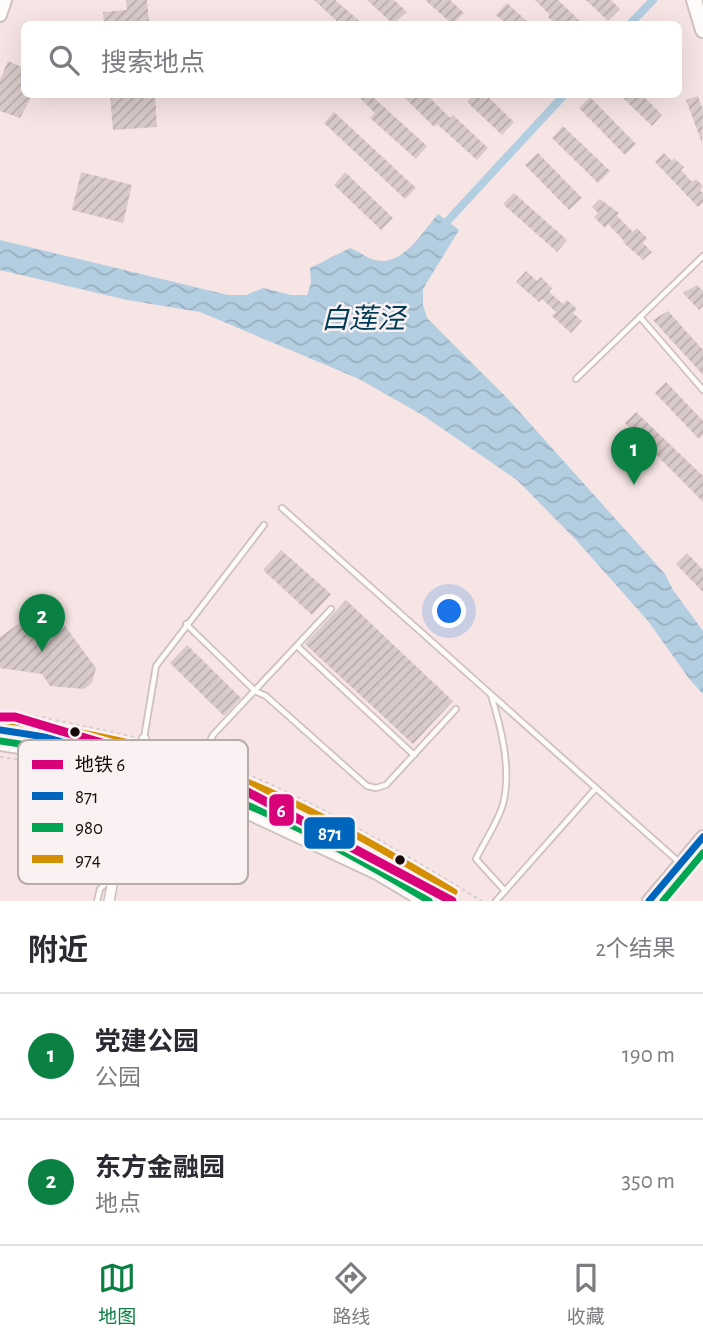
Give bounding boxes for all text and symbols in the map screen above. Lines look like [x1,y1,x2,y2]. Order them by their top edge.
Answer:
search box [21,21,682,98]
icon: search [45,41,83,79]
text: 搜索地点 [101,50,205,76]
water label: 白莲泾 [321,304,408,334]
pin: 1 [611,427,657,485]
pin: 2 [19,594,65,652]
your location [432,594,466,628]
unlabelled marker [68,725,82,739]
legend [18,740,248,884]
text: 地铁 6 [75,755,125,775]
text: 871 [75,788,98,807]
line badge: 6 [268,793,295,827]
text: 6 [276,802,286,821]
line badge: 871 [303,816,356,850]
text: 980 [75,819,103,838]
text: 871 [318,825,342,844]
text: 974 [75,851,101,870]
unlabelled marker [393,853,407,867]
text: 附近 [28,936,88,966]
text: 2个结果 [596,938,675,961]
text: 党建公园 [95,1029,199,1055]
text: 1 [47,1044,55,1067]
text: 190 m [622,1044,675,1067]
text: 公园 [95,1067,141,1090]
text: 东方金融园 [95,1155,225,1181]
text: 2 [46,1170,56,1193]
text: 350 m [622,1170,675,1193]
text: 地点 [95,1193,141,1216]
tab: 地图 [98,1259,136,1329]
tab: 路线 [332,1259,371,1329]
tab: 收藏 [567,1259,605,1329]

